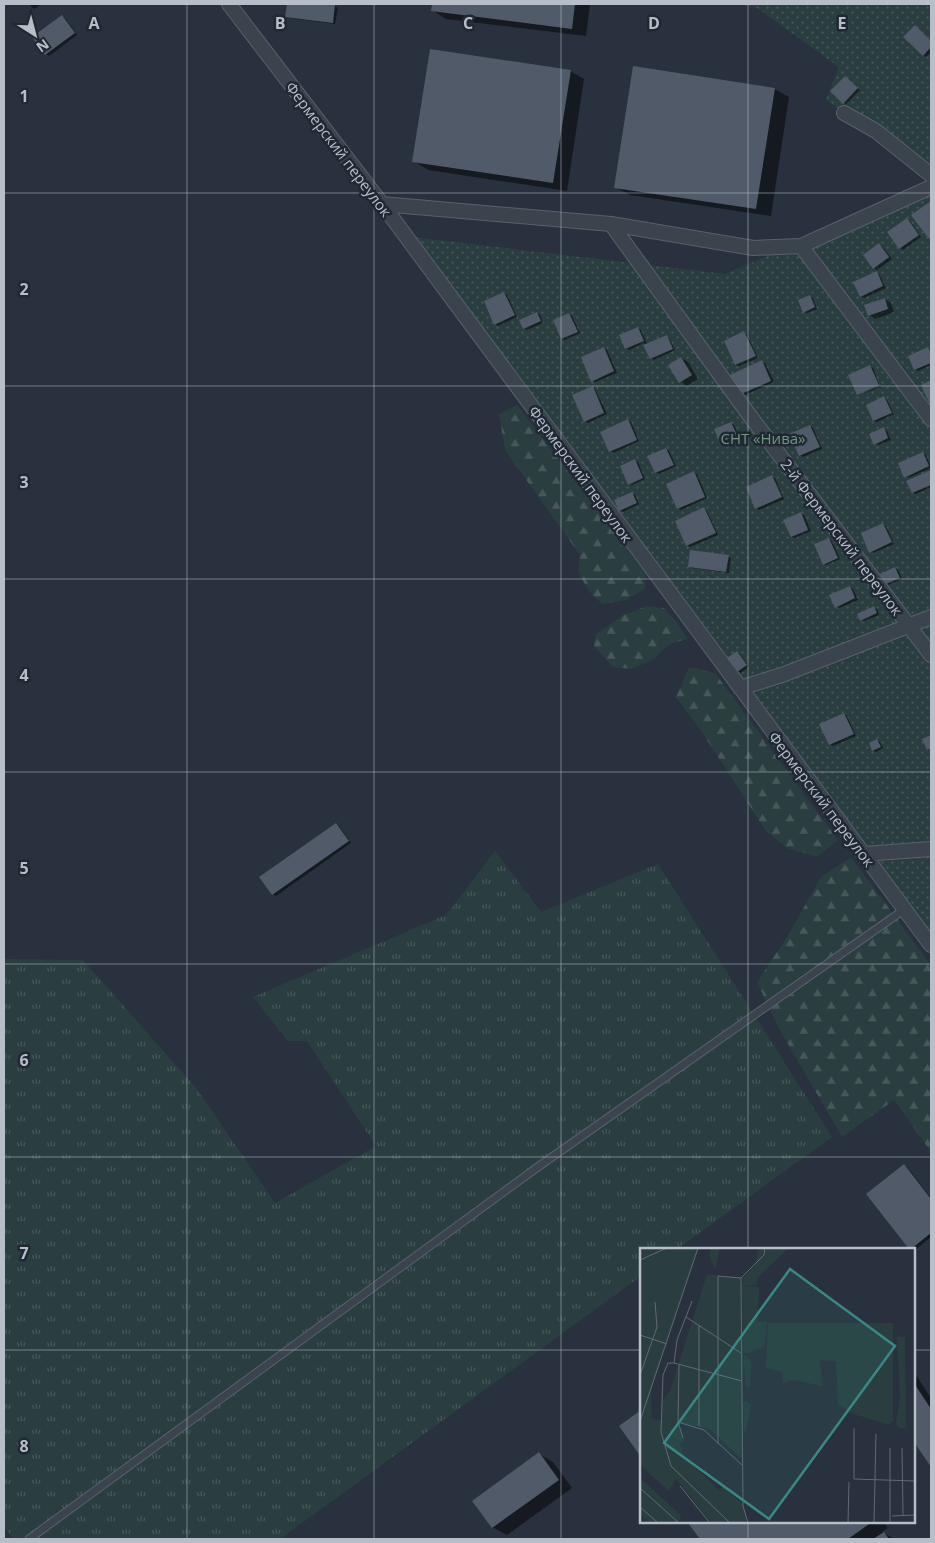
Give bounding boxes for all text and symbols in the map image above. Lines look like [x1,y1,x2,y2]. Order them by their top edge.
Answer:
north arrow [10,10,60,60]
text: A [88,12,100,34]
text: B [275,12,285,34]
text: C [463,12,473,34]
text: D [648,12,660,34]
text: E [838,12,847,34]
text: N [33,35,53,57]
street label: Фермерский переулок [282,77,397,221]
text: 1 [19,85,29,107]
text: 2 [19,278,29,300]
street label: Фермерский переулок [525,402,638,547]
park label: СНТ «Нива» [720,428,806,448]
street label: 2-й Фермерский переулок [777,455,908,620]
text: 3 [19,471,29,493]
text: 4 [19,664,29,686]
street label: Фермерский переулок [765,727,880,871]
text: 5 [19,857,29,879]
text: 6 [19,1049,29,1071]
text: 7 [19,1242,29,1264]
inset map [640,1248,915,1523]
text: 8 [19,1435,29,1457]

